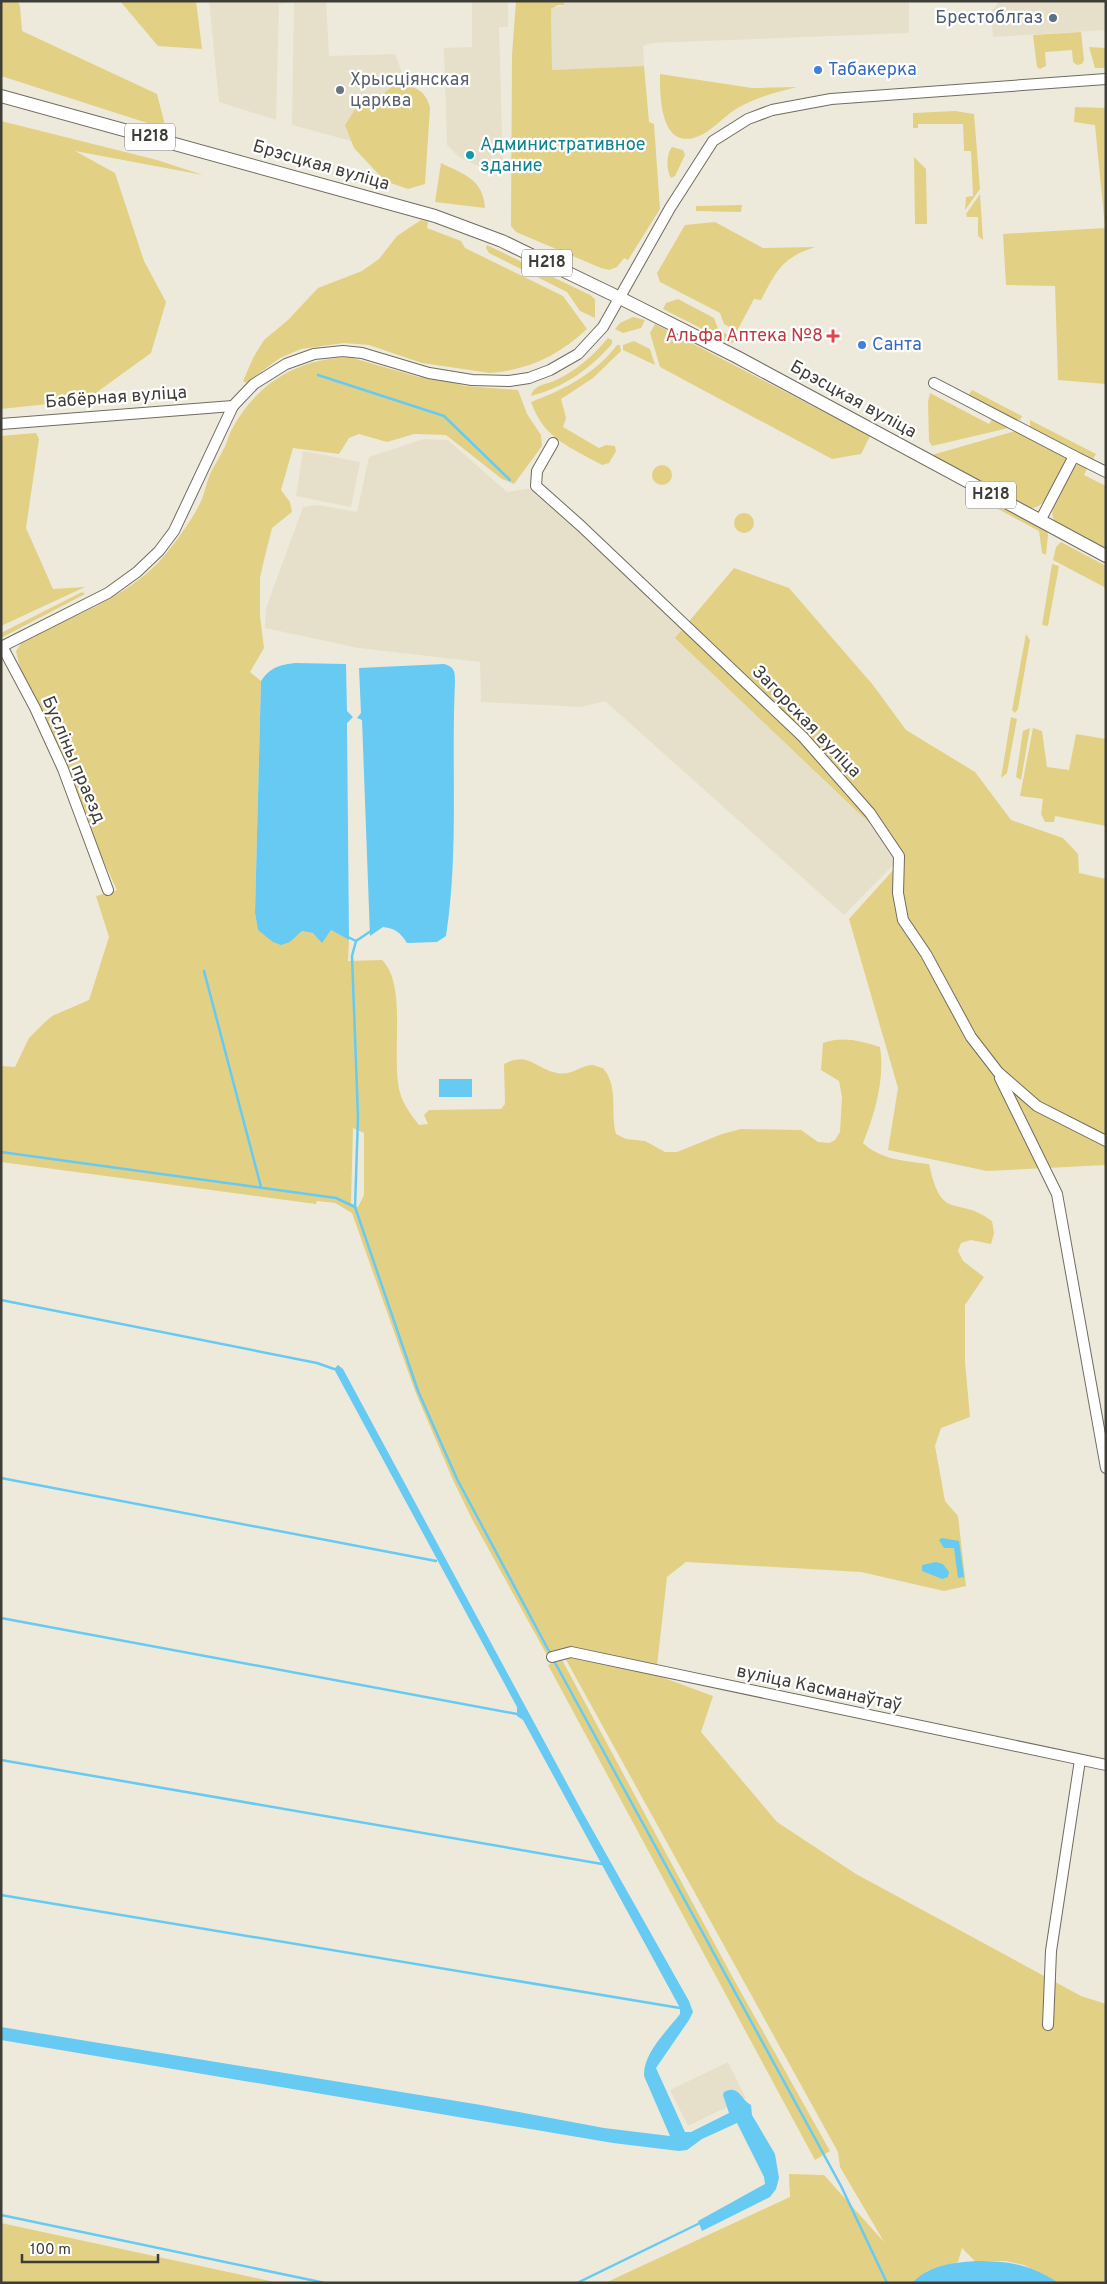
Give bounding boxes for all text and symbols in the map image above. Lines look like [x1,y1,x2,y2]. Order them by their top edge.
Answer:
place label: Брестоблгаз [935,7,1043,30]
marker: Брестоблгаз [1047,12,1059,24]
place label: Табакерка [828,59,917,82]
marker: Табакерка [812,64,824,76]
place label: Хрысціянская царква [350,69,469,113]
marker: Хрысціянская царква [334,84,346,96]
road number: Н218 [125,124,175,150]
place label: Административное здание [480,134,646,178]
street label: Брэсцкая вуліца [250,135,392,197]
marker: Административное здание [464,149,476,161]
road number: Н218 [522,250,572,276]
place label: Альфа Аптека №8 [665,325,823,348]
marker: Альфа Аптека №8 [827,330,839,342]
place label: Санта [872,334,922,357]
marker: Санта [856,339,868,351]
street label: Брэсцкая вуліца [786,356,920,444]
street label: Бабёрная вуліца [44,382,188,414]
road number: Н218 [966,482,1016,508]
street label: Загорская вуліца [746,661,866,783]
street label: Бусліны праезд [36,693,110,827]
street label: вуліца Касманаўтаў [734,1660,904,1718]
scale bar [22,2232,159,2264]
text: 100 m [30,2241,71,2260]

